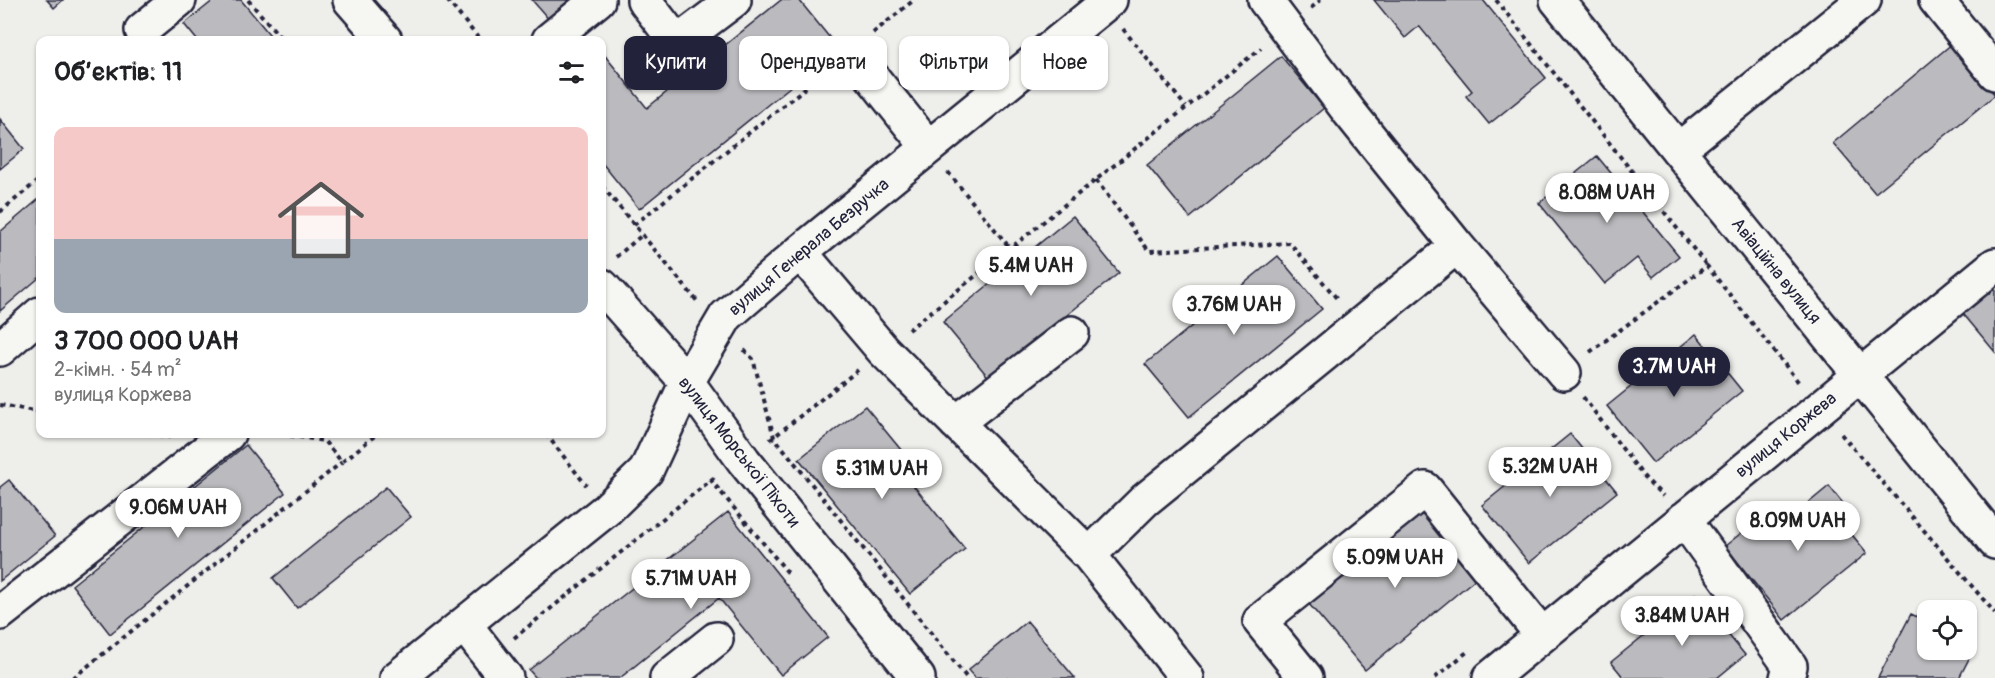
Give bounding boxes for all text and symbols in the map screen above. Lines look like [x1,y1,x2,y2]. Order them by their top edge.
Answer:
chip: Купити [624,36,727,90]
chip: Орендувати [739,36,887,90]
chip: Фільтри [899,36,1009,90]
chip: Нове [1021,36,1108,90]
text: Об’єктів: 11 [54,56,182,88]
icon: filters [555,56,588,89]
icon: home [267,166,375,274]
street label: вулиця Генерала Безручка [724,173,894,321]
pin: 8.08M UAH [1538,173,1676,224]
text: 8.08M UAH [1559,180,1655,205]
street label: Авіаційна вулиця [1726,213,1826,329]
pin: 5.4M UAH [969,246,1093,297]
text: 5.4M UAH [989,253,1073,278]
pin: 3.76M UAH [1165,285,1303,336]
text: 3.76M UAH [1186,292,1282,317]
text: 3 700 000 UAH [54,325,239,357]
pin: 3.7M UAH [1612,347,1736,398]
text: 3.7M UAH [1632,354,1716,379]
text: 2-кімн. · 54 m² [54,357,182,382]
street label: вулиця Морської Піхоти [673,372,805,532]
text: вулиця Коржева [54,382,192,407]
street label: вулиця Коржева [1731,387,1841,483]
pin: 5.32M UAH [1481,447,1619,498]
pin: 5.31M UAH [813,449,951,500]
text: 5.32M UAH [1502,454,1598,479]
text: 5.31M UAH [836,456,928,481]
pin: 9.06M UAH [109,488,247,539]
text: 9.06M UAH [129,495,227,520]
pin: 8.09M UAH [1729,501,1867,552]
text: 8.09M UAH [1750,508,1846,533]
pin: 5.09M UAH [1326,538,1464,589]
text: 5.09M UAH [1347,545,1443,570]
pin: 5.71M UAH [622,559,760,610]
text: 5.71M UAH [645,566,737,591]
pin: 3.84M UAH [1613,596,1751,647]
map controls [1917,600,1977,660]
button: locate [1917,600,1977,660]
text: 3.84M UAH [1635,603,1729,628]

